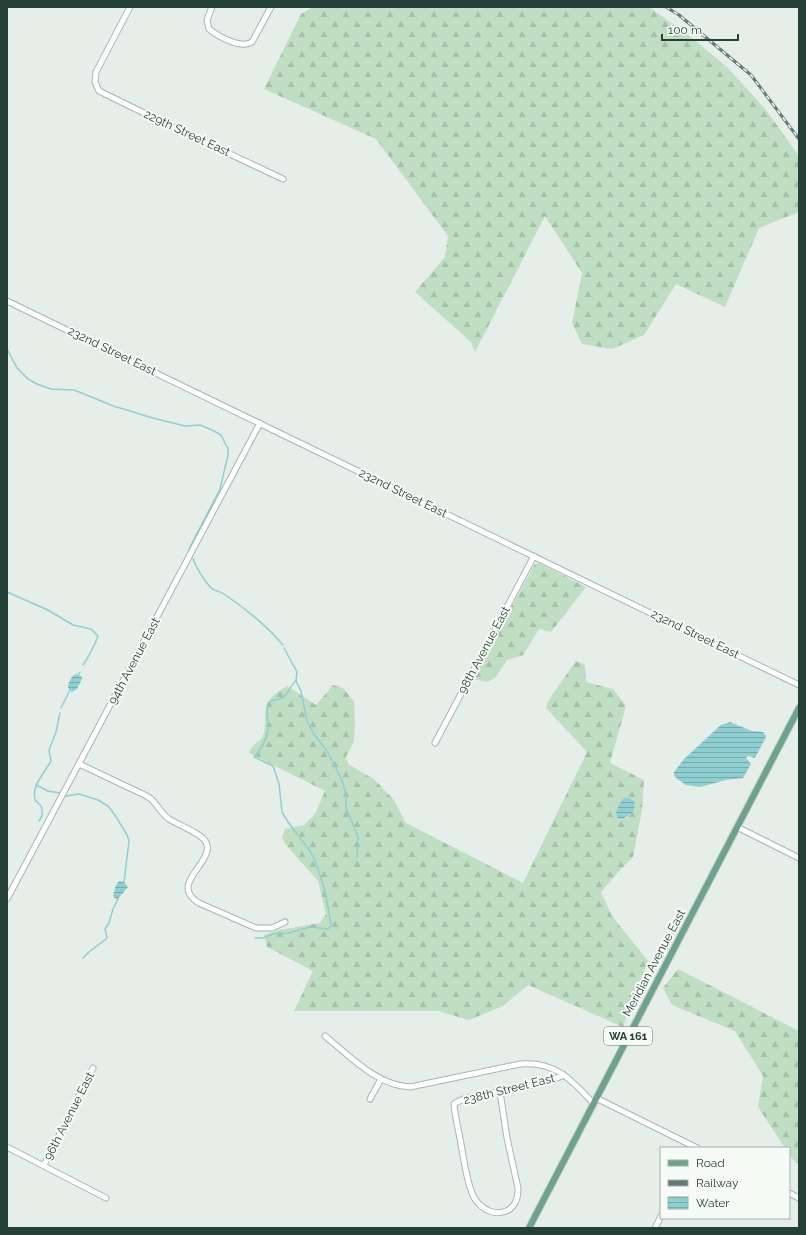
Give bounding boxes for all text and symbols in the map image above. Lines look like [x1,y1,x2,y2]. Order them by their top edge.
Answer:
scale bar [662,16,738,42]
text: 100 m [668,23,702,37]
street label: 229th Street East [142,107,232,159]
street label: 232nd Street East [66,324,158,378]
street label: 232nd Street East [357,466,449,520]
street label: 98th Avenue East [455,604,513,696]
street label: 232nd Street East [649,607,741,661]
street label: 94th Avenue East [105,615,163,707]
street label: Meridian Avenue East [620,907,688,1019]
road number: WA 161 [604,1027,652,1045]
street label: 96th Avenue East [41,1070,97,1162]
street label: 238th Street East [462,1071,556,1107]
legend [660,1147,790,1219]
text: Road [696,1156,725,1170]
text: Railway [696,1176,739,1190]
text: Water [696,1196,730,1210]

